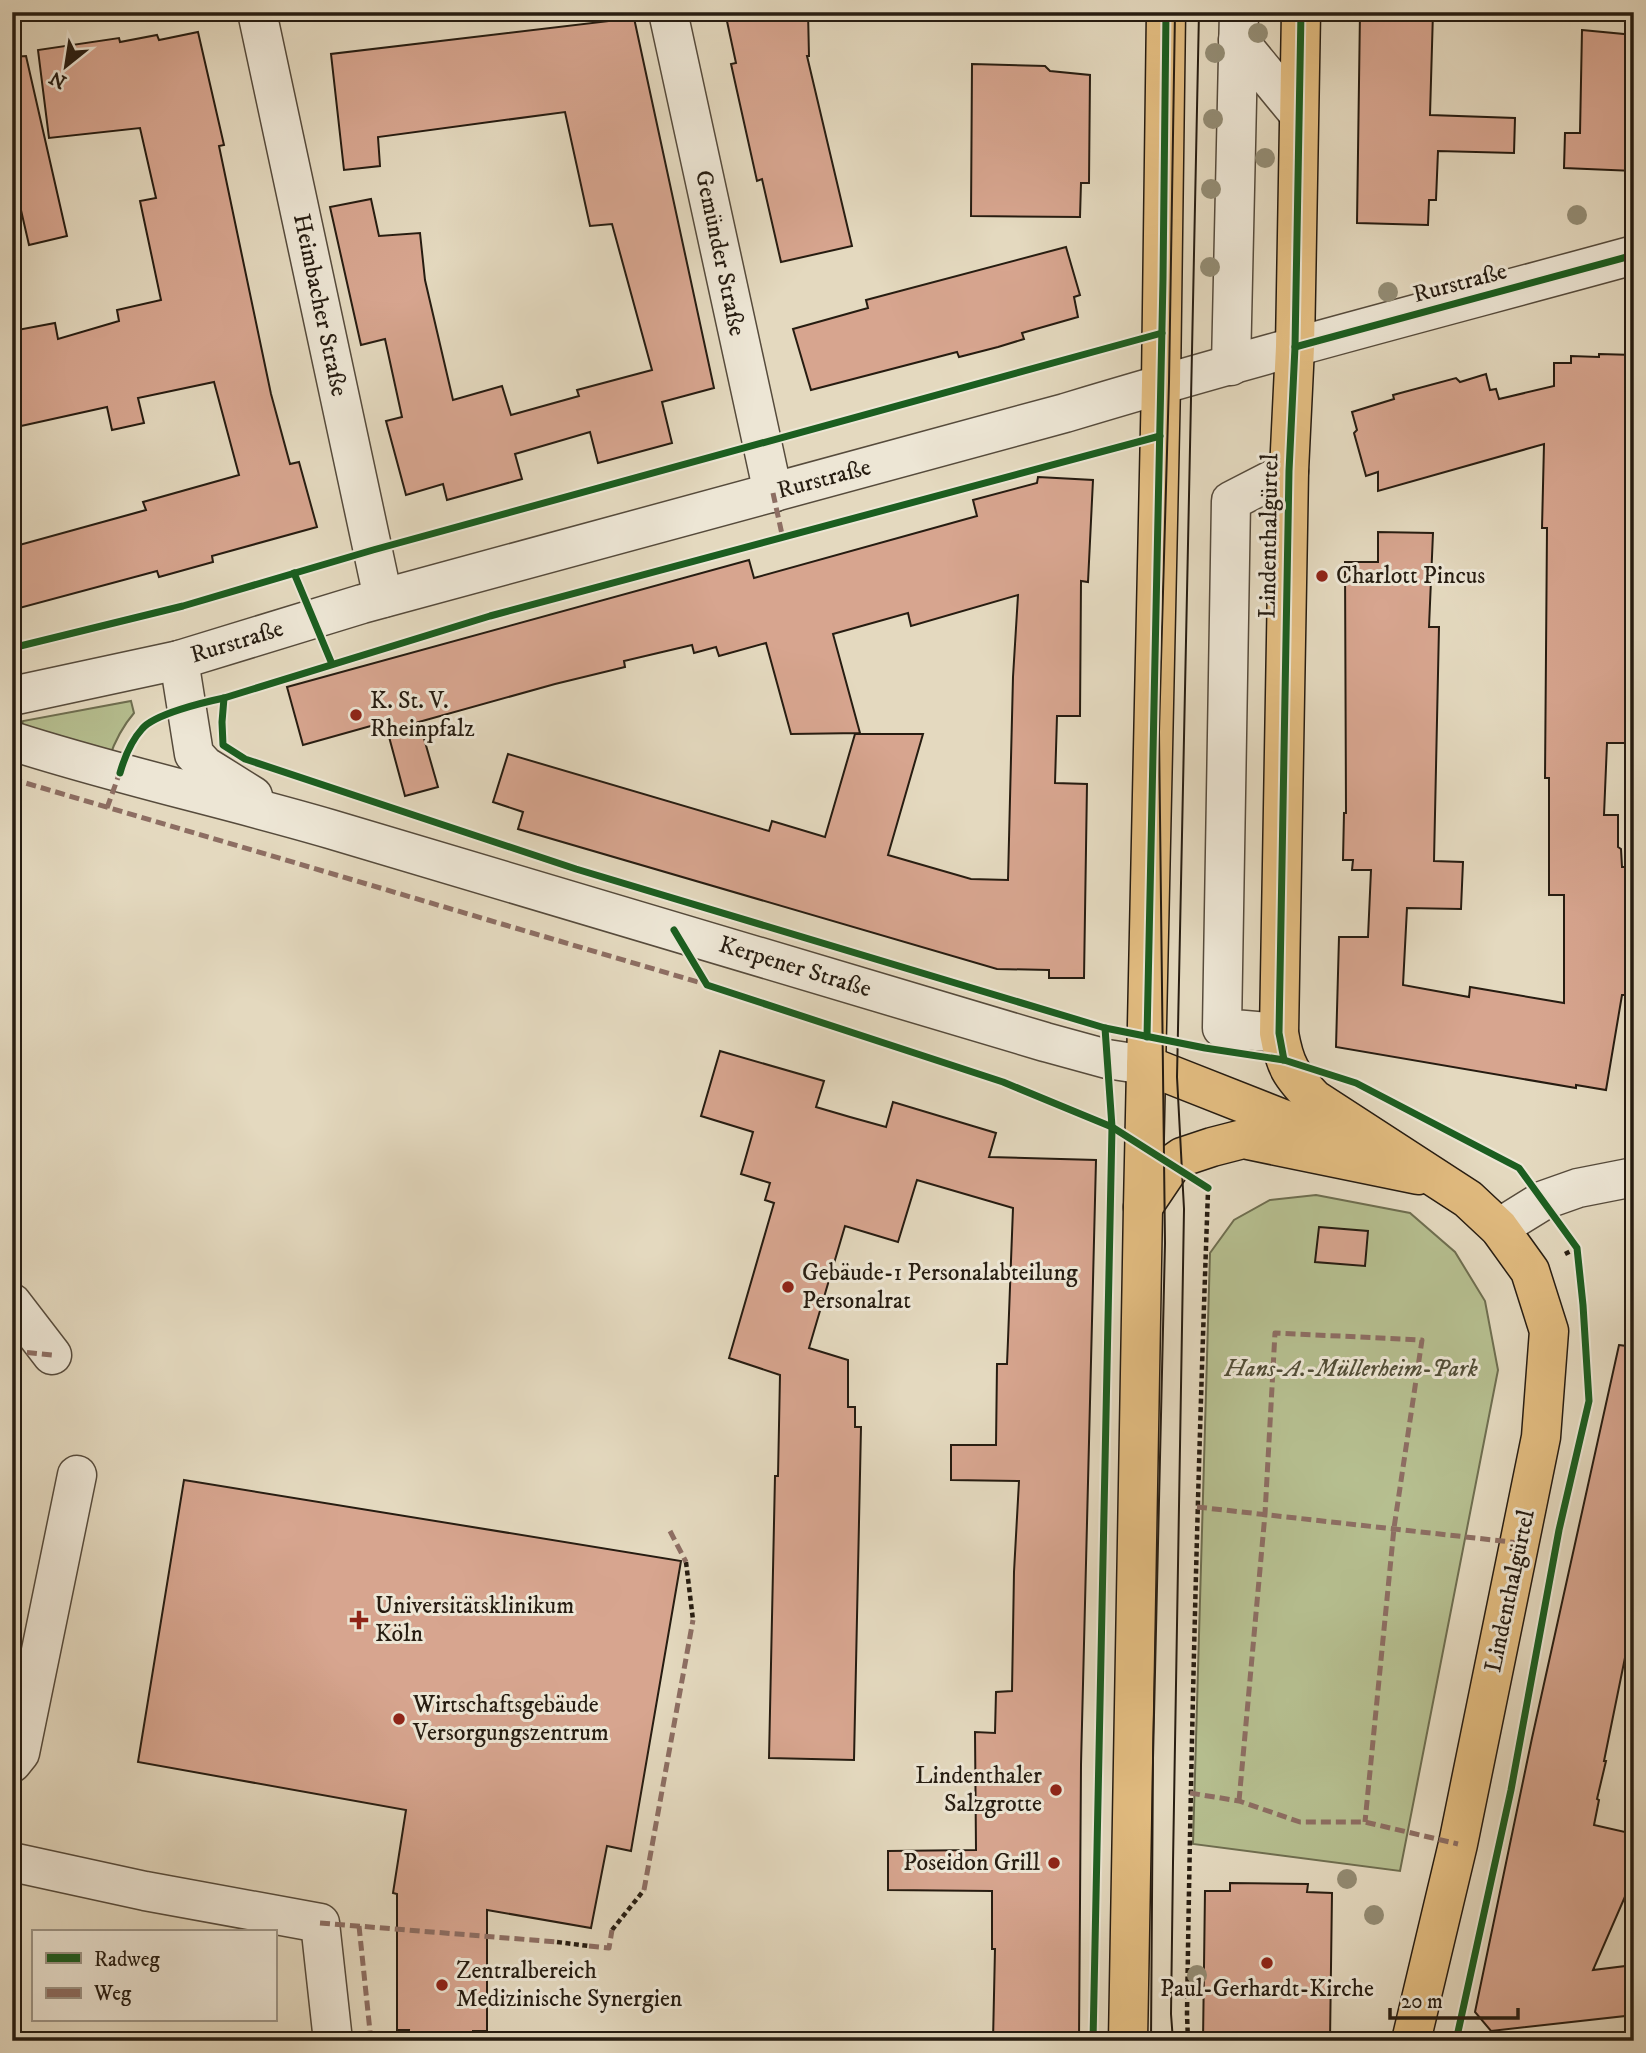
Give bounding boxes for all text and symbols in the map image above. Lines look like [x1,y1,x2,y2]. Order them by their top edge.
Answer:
north arrow [32,32,102,102]
text: N [45,65,71,93]
street label: Gemünder Straße [688,167,752,339]
street label: Heimbacher Straße [286,211,354,399]
street label: Rurstraße [1410,256,1510,310]
street label: Rurstraße [774,452,874,506]
street label: Lindenthalgürtel [1253,452,1285,619]
place label: Charlott Pincus [1336,561,1485,591]
marker: Charlott Pincus [1314,568,1330,584]
street label: Rurstraße [187,614,287,670]
place label: K. St. V. Rheinpfalz [370,686,475,744]
marker: K. St. V. Rheinpfalz [348,707,364,723]
street label: Kerpener Straße [715,930,875,1004]
place label: Gebäude-1 Personalabteilung Personalrat [802,1258,1078,1316]
marker: Gebäude-1 Personalabteilung Personalrat [780,1279,796,1295]
park label: Hans-A.-Müllerheim-Park [1223,1354,1478,1384]
street label: Lindenthalgürtel [1478,1506,1542,1675]
place label: Universitätsklinikum Köln [375,1591,574,1649]
marker: Universitätsklinikum Köln [349,1610,369,1630]
place label: Wirtschaftsgebäude Versorgungszentrum [412,1690,609,1748]
marker: Wirtschaftsgebäude Versorgungszentrum [391,1711,407,1727]
place label: Lindenthaler Salzgrotte [915,1761,1042,1819]
marker: Lindenthaler Salzgrotte [1048,1782,1064,1798]
place label: Poseidon Grill [903,1848,1041,1878]
marker: Poseidon Grill [1046,1855,1062,1871]
legend [32,1930,276,2022]
text: Radweg [94,1947,160,1973]
marker: Paul-Gerhardt-Kirche [1259,1955,1275,1971]
place label: Zentralbereich Medizinische Synergien [456,1956,683,2014]
place label: Paul-Gerhardt-Kirche [1160,1974,1374,2004]
scale bar [1390,1976,1518,2020]
marker: Zentralbereich Medizinische Synergien [434,1977,450,1993]
text: Weg [93,1981,132,2007]
text: 20 m [1401,1989,1443,2015]

